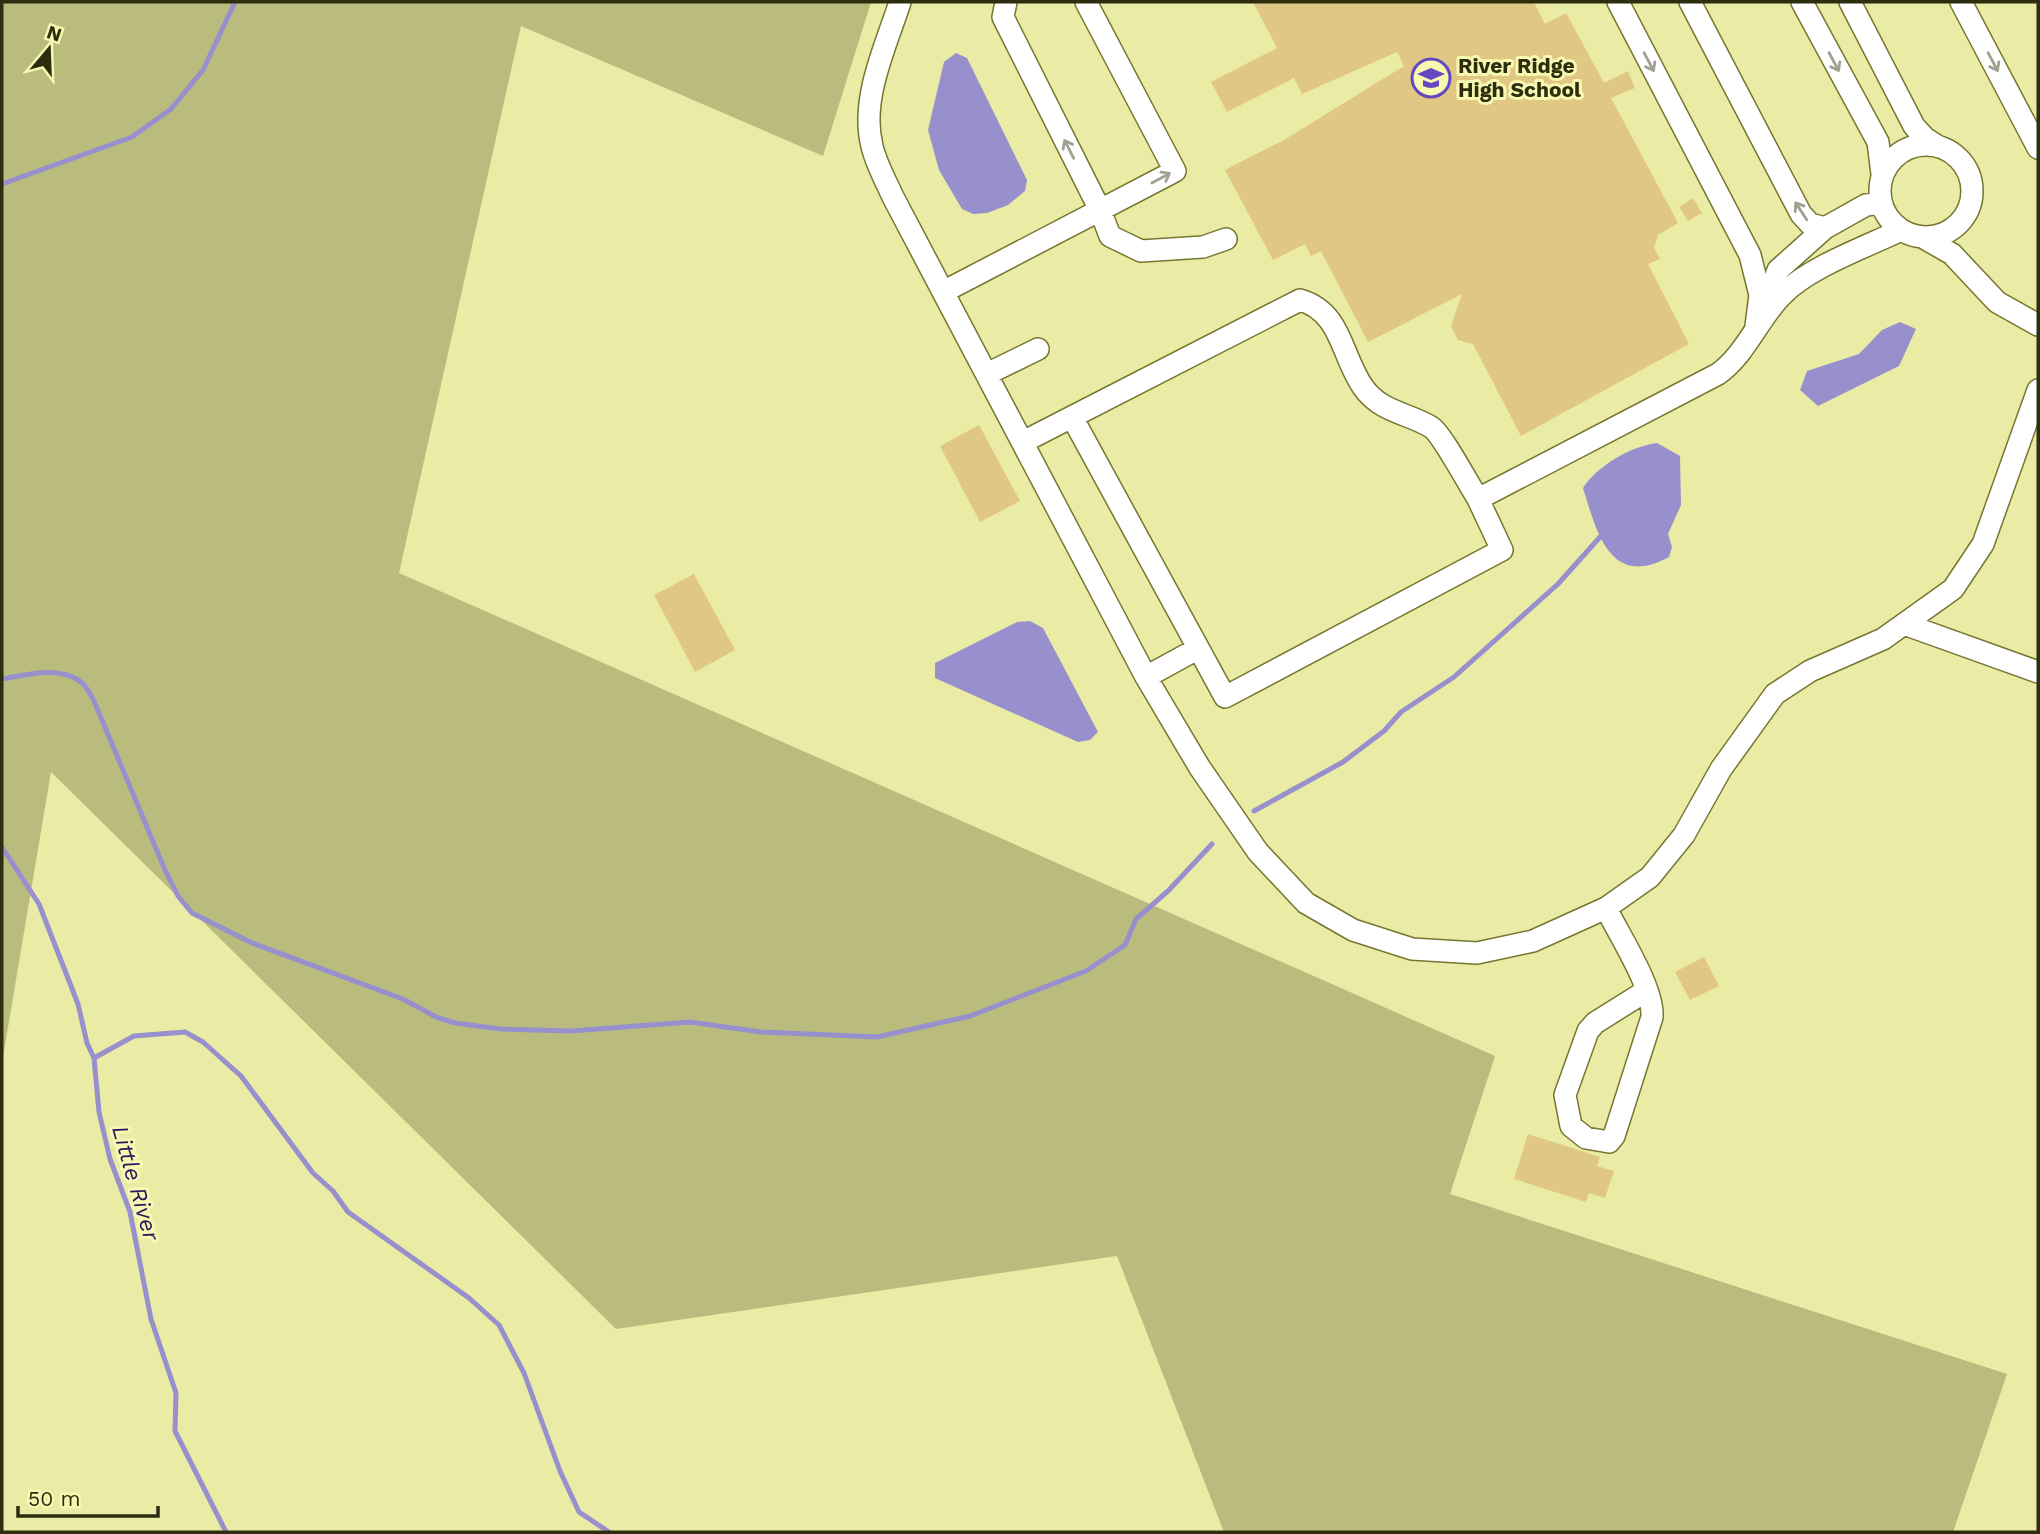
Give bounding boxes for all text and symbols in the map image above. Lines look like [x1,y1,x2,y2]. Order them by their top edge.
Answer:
north arrow [14,14,84,84]
text: N [44,20,65,47]
one-way arrow [1643,51,1657,72]
one-way arrow [1828,51,1842,72]
one-way arrow [1987,51,2000,72]
place label: River Ridge High School [1458,53,1581,102]
school or university icon: River Ridge High School [1410,57,1452,99]
one-way arrow [1062,139,1076,160]
one-way arrow [1150,171,1171,184]
one-way arrow [1794,202,1808,222]
water label: Little River [106,1123,165,1245]
scale bar [18,1474,158,1518]
text: 50 m [28,1486,80,1511]

